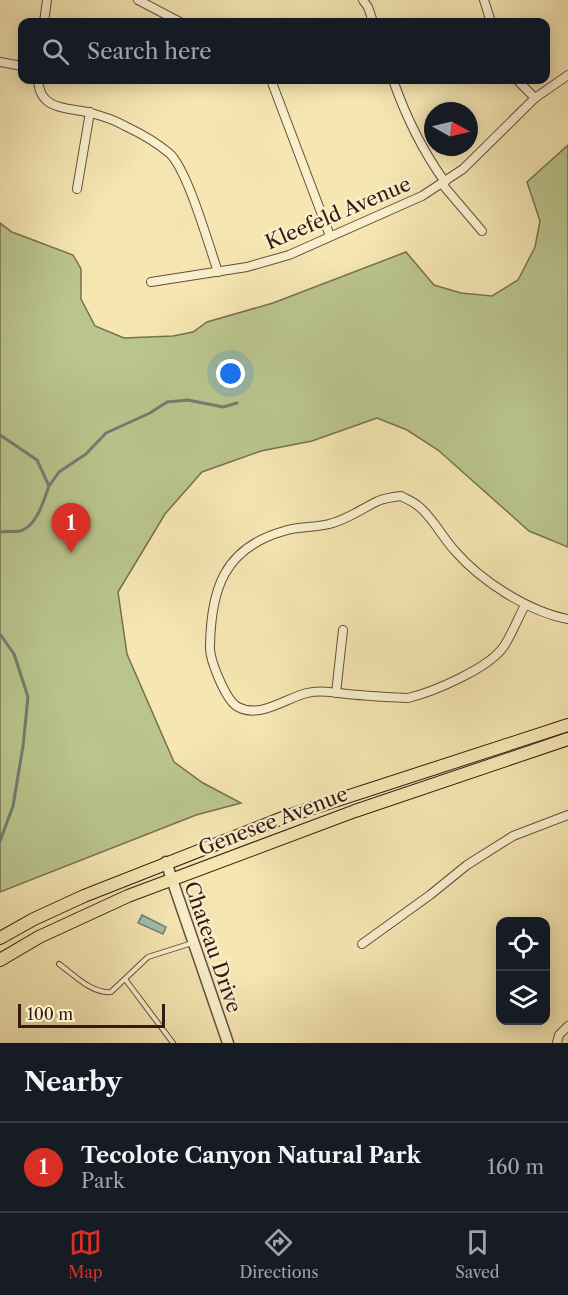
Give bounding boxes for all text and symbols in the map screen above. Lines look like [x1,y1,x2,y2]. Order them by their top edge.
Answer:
search box [18,18,550,84]
icon: search [39,35,72,68]
text: Search here [87,38,212,65]
north arrow [424,102,478,156]
street label: Kleefeld Avenue [262,172,414,254]
your location [216,359,245,388]
pin: 1 [52,504,90,553]
street label: Genesee Avenue [195,782,351,860]
street label: Chateau Drive [179,878,247,1016]
map controls [496,917,550,1025]
button: locate [496,917,550,971]
button: layers [496,971,550,1025]
scale bar [18,1001,165,1028]
text: 100 m [27,1004,73,1024]
text: Nearby [24,1066,122,1098]
text: Tecolote Canyon Natural Park [81,1142,421,1169]
text: 1 [39,1155,48,1179]
text: 160 m [487,1155,544,1179]
text: Park [81,1169,124,1193]
tab: Map [68,1226,103,1282]
tab: Directions [239,1226,318,1282]
tab: Saved [455,1226,500,1282]

